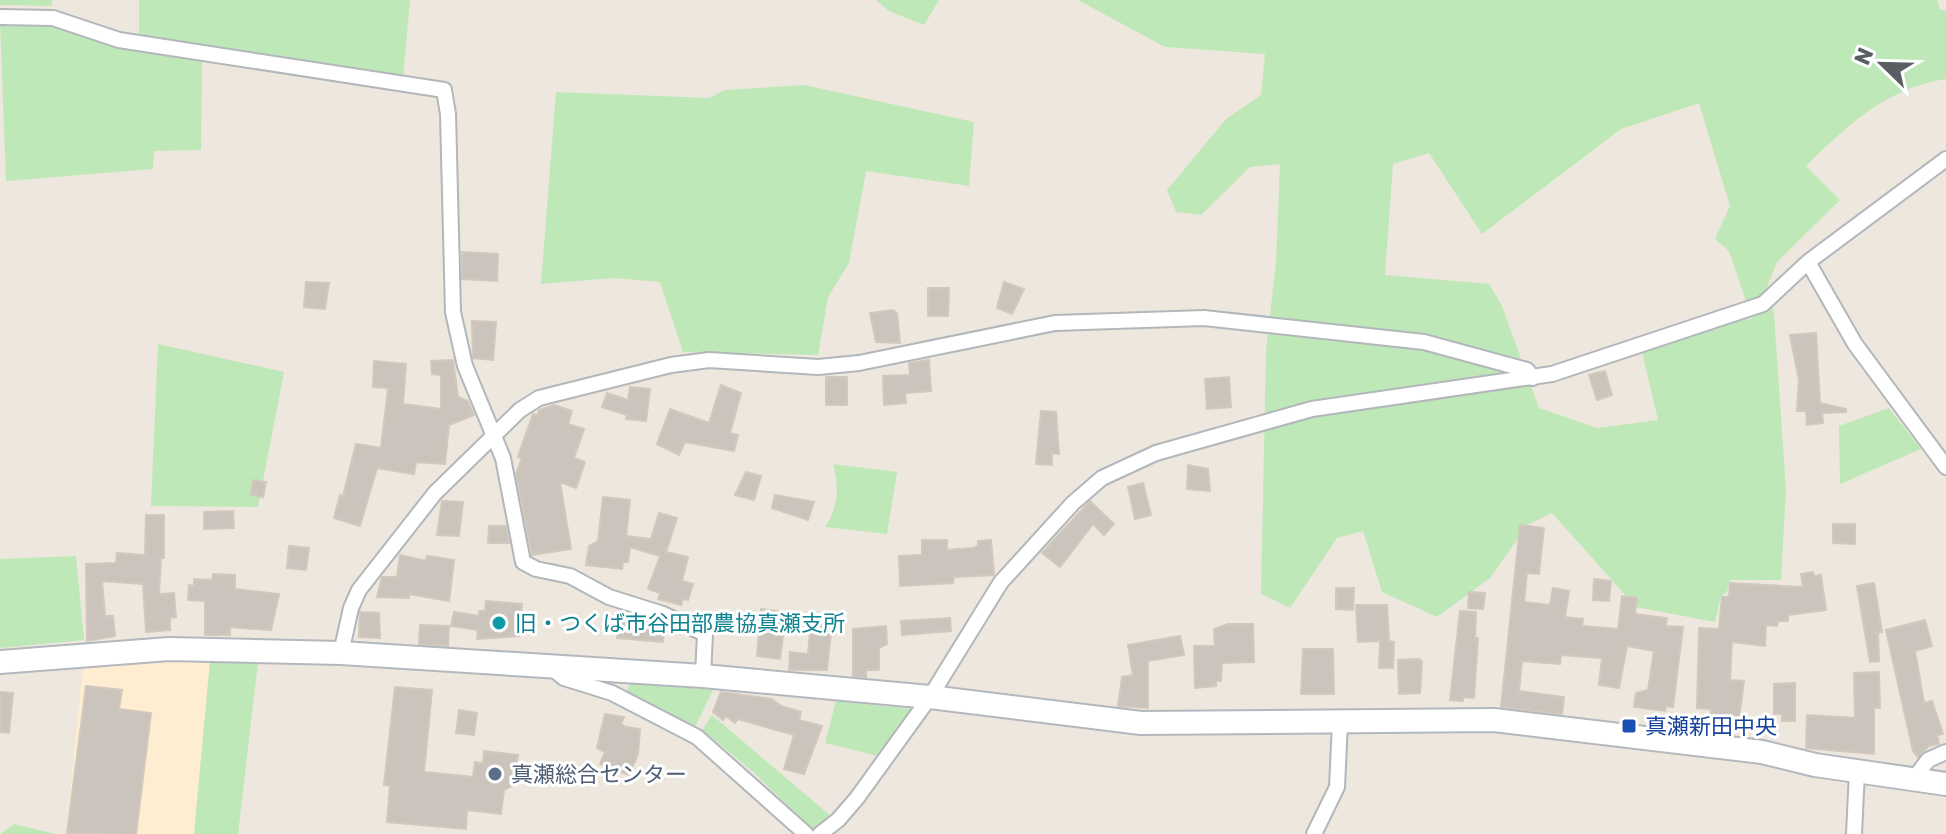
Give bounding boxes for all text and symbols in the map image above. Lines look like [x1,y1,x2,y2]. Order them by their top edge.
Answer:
north arrow [1842,24,1922,104]
text: N [1849,44,1880,69]
place label: 旧・つくば市谷田部農協真瀬支所 [515,610,845,637]
marker: 旧・つくば市谷田部農協真瀬支所 [490,614,508,632]
place label: 真瀬新田中央 [1645,713,1777,740]
marker: 真瀬新田中央 [1620,717,1638,735]
place label: 真瀬総合センター [511,761,687,788]
marker: 真瀬総合センター [486,765,504,783]

